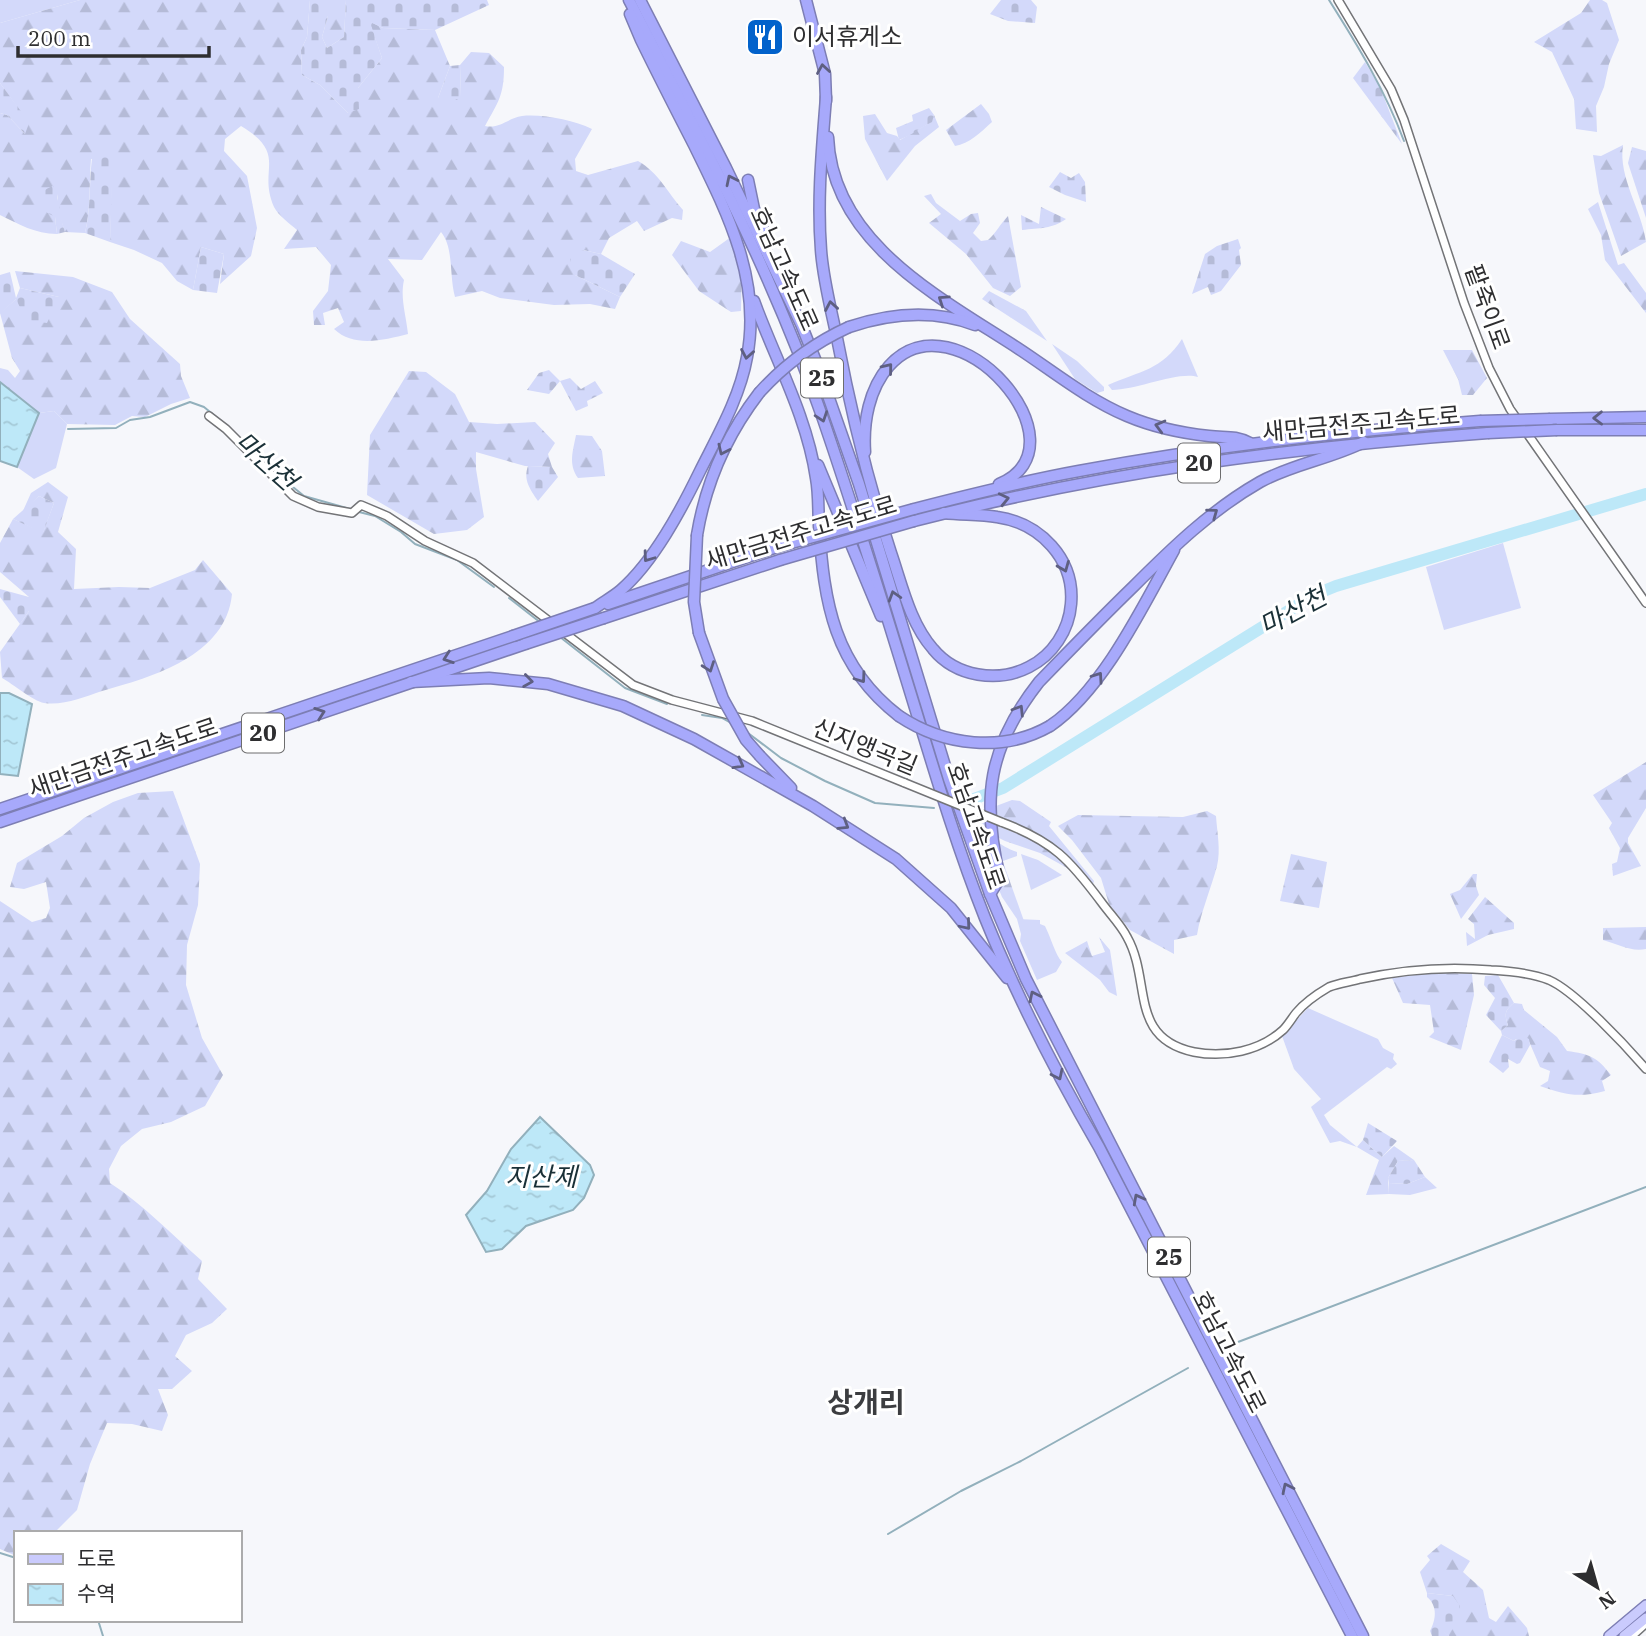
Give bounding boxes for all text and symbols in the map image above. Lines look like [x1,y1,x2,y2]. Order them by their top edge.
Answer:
scale bar [18,14,208,58]
restaurant icon: 이서휴게소 [744,16,786,58]
place label: 이서휴게소 [792,20,902,52]
text: 200 m [28,24,91,52]
one-way arrow [816,63,831,75]
one-way arrow [726,175,740,187]
street label: 호남고속도로 [743,202,826,336]
street label: 팥죽이로 [1458,260,1518,354]
one-way arrow [938,295,951,308]
one-way arrow [824,300,839,312]
one-way arrow [741,348,756,360]
road number: 25 [801,358,843,398]
one-way arrow [879,364,892,376]
street label: 새만금전주고속도로 [1261,398,1461,448]
one-way arrow [1592,410,1603,426]
one-way arrow [814,411,828,423]
one-way arrow [1154,420,1166,435]
water label: 마산천 [229,424,307,499]
one-way arrow [717,443,731,455]
road number: 20 [1178,444,1220,482]
street label: 새만금전주고속도로 [701,488,900,576]
one-way arrow [998,493,1010,507]
one-way arrow [1205,509,1218,521]
one-way arrow [644,549,657,562]
one-way arrow [1056,561,1070,573]
water label: 마산천 [1253,577,1335,642]
one-way arrow [888,590,902,603]
one-way arrow [443,650,455,664]
one-way arrow [701,660,715,672]
one-way arrow [853,670,865,683]
one-way arrow [1089,672,1102,685]
one-way arrow [522,674,534,689]
one-way arrow [1011,704,1024,717]
one-way arrow [313,707,325,722]
street label: 새만금전주고속도로 [24,710,222,805]
street label: 신지앵곡길 [808,711,923,782]
road number: 20 [242,713,284,752]
one-way arrow [731,756,744,769]
street label: 호남고속도로 [940,758,1014,894]
one-way arrow [836,816,849,829]
one-way arrow [957,917,970,929]
one-way arrow [1029,991,1043,1003]
one-way arrow [1050,1068,1064,1080]
water label: 지산제 [505,1159,580,1193]
one-way arrow [1133,1193,1146,1206]
road number: 25 [1148,1238,1190,1276]
street label: 호남고속도로 [1186,1285,1274,1418]
district label: 상개리 [827,1383,905,1420]
one-way arrow [1281,1483,1295,1495]
legend [14,1531,242,1622]
text: 도로 [77,1544,116,1572]
north arrow [1562,1552,1632,1622]
text: 수역 [77,1579,116,1607]
text: N [1594,1586,1620,1615]

